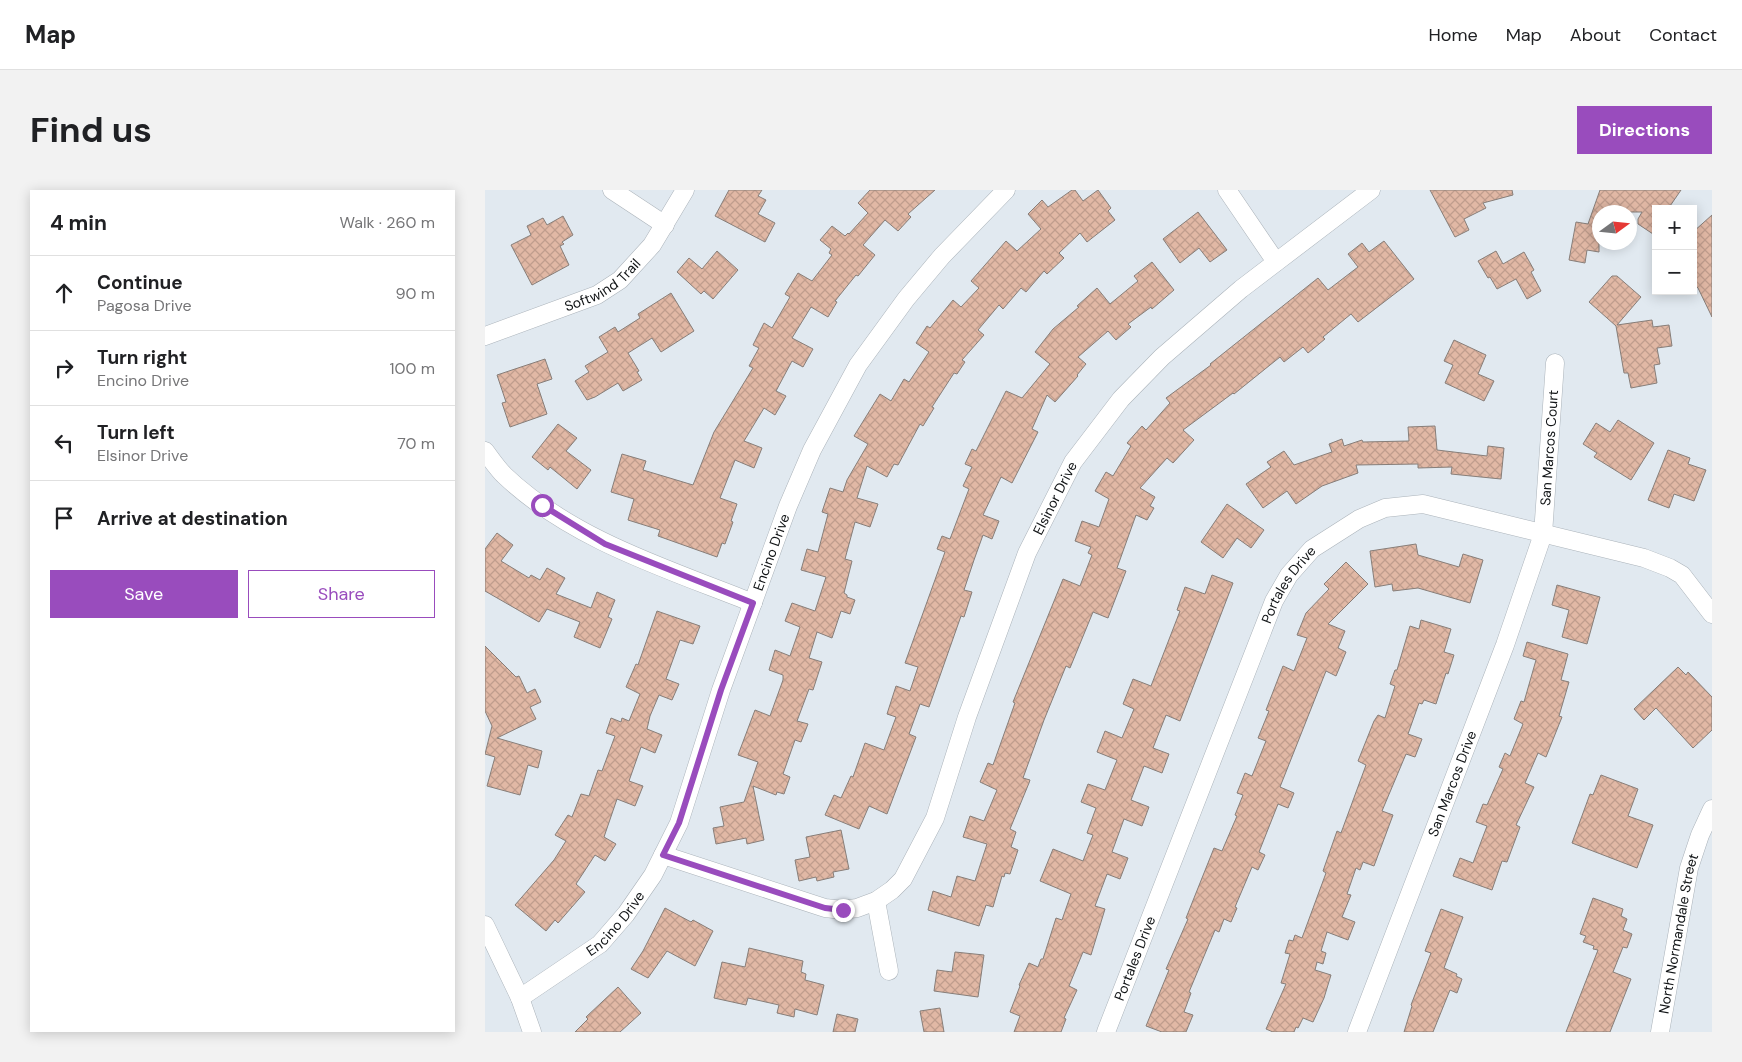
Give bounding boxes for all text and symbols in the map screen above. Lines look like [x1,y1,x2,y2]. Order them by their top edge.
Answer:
text: Map [25,19,76,50]
text: Home [1428,23,1478,47]
text: Map [1506,23,1542,47]
text: About [1570,23,1621,47]
text: Contact [1649,23,1717,47]
button: Directions [1577,106,1712,154]
text: Find us [30,107,152,153]
north arrow [1592,205,1637,250]
map controls [1652,205,1697,295]
button: + [1652,205,1697,250]
text: 4 min [50,209,107,237]
text: Walk · 260 m [340,212,435,233]
button: − [1652,250,1697,295]
street label: Softwind Trail [562,255,644,315]
text: Continue [97,270,183,295]
icon: ahead [50,279,78,307]
text: 90 m [395,283,435,304]
text: Pagosa Drive [97,295,192,316]
text: Turn right [97,345,187,370]
icon: right [50,354,78,382]
text: 100 m [390,358,435,379]
text: Encino Drive [97,370,189,391]
street label: San Marcos Court [1536,389,1562,506]
text: Turn left [97,420,175,445]
icon: left [50,429,78,457]
text: 70 m [397,433,435,454]
text: Elsinor Drive [97,445,188,466]
street label: Elsinor Drive [1029,458,1081,538]
route start [531,494,554,517]
icon: arrive [50,504,78,532]
text: Arrive at destination [97,506,288,531]
street label: Encino Drive [749,511,793,593]
street label: Portales Drive [1257,542,1320,626]
button: Save [50,570,238,618]
button: Share [248,570,435,618]
street label: San Marcos Drive [1424,728,1480,839]
street label: North Normandale Street [1654,851,1702,1015]
street label: Encino Drive [583,887,648,960]
route end [832,899,855,922]
street label: Portales Drive [1110,913,1159,1003]

